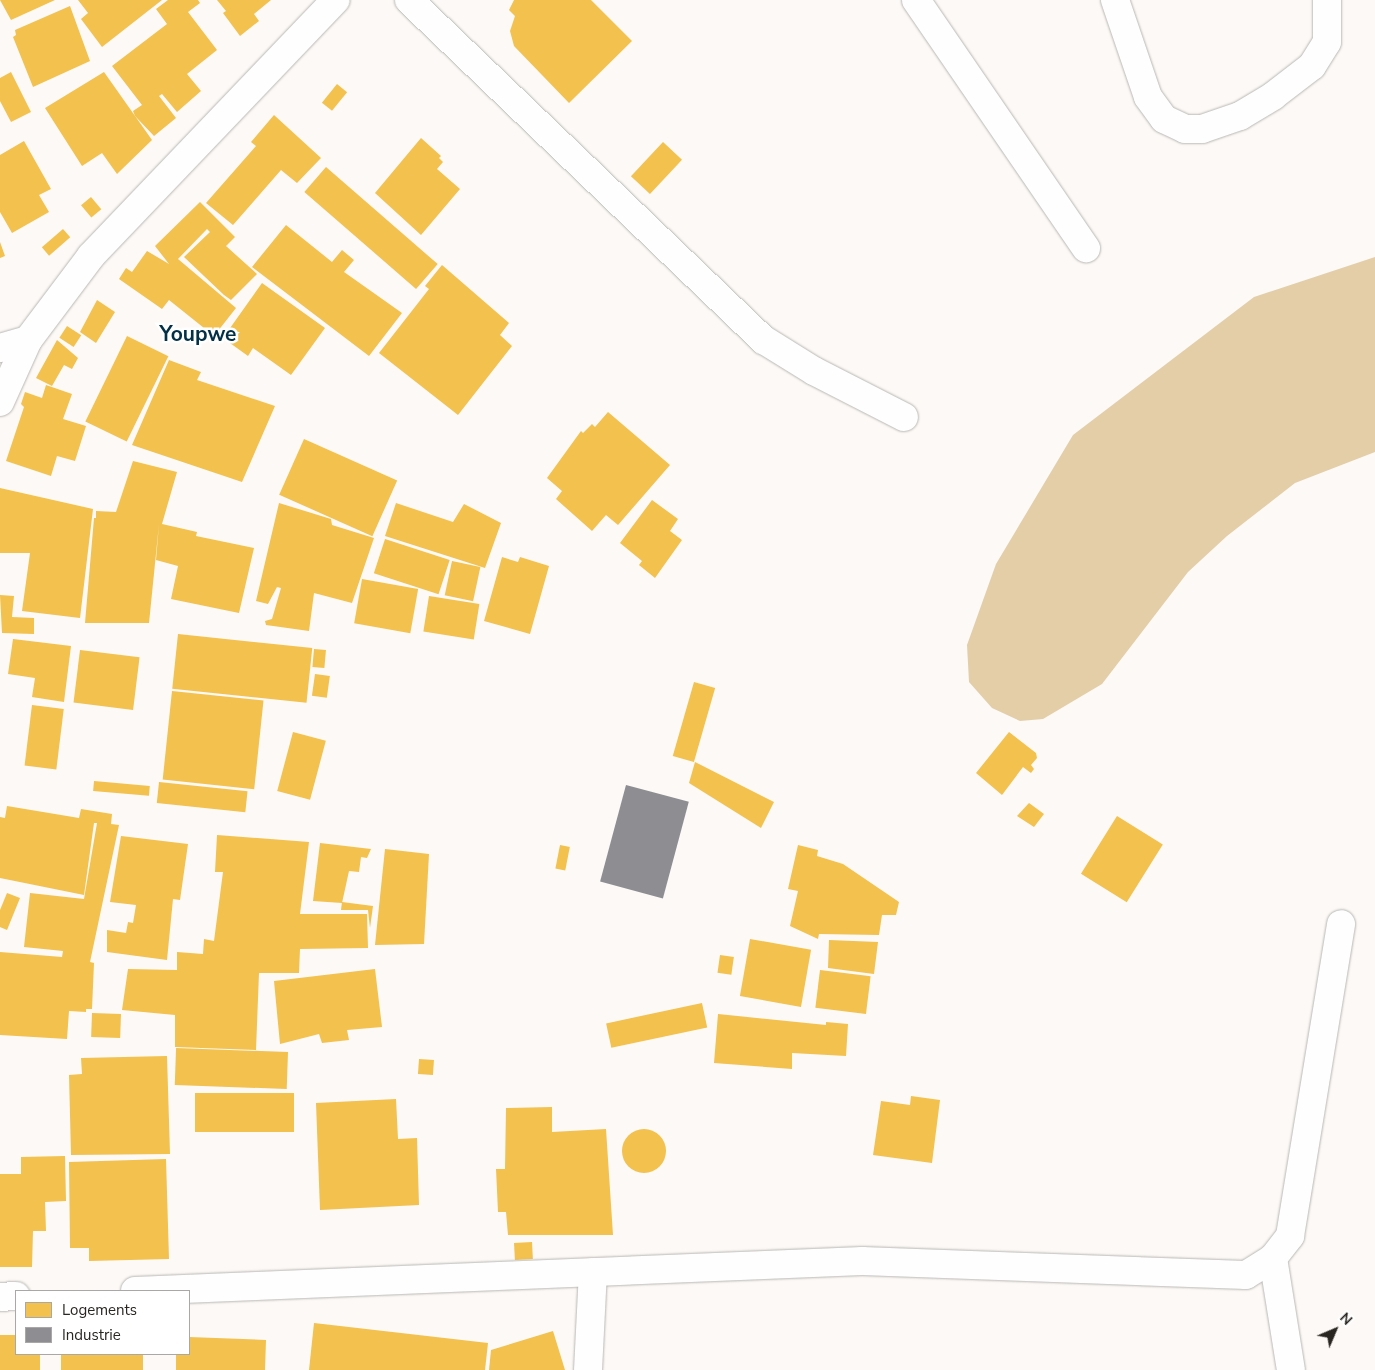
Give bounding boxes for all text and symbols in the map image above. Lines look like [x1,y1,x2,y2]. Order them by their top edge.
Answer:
district label: Youpwe [160,321,236,347]
legend [15,1290,190,1355]
text: Logements [62,1300,137,1320]
north arrow [1310,1305,1360,1355]
text: N [1336,1309,1356,1329]
text: Industrie [62,1325,121,1345]

